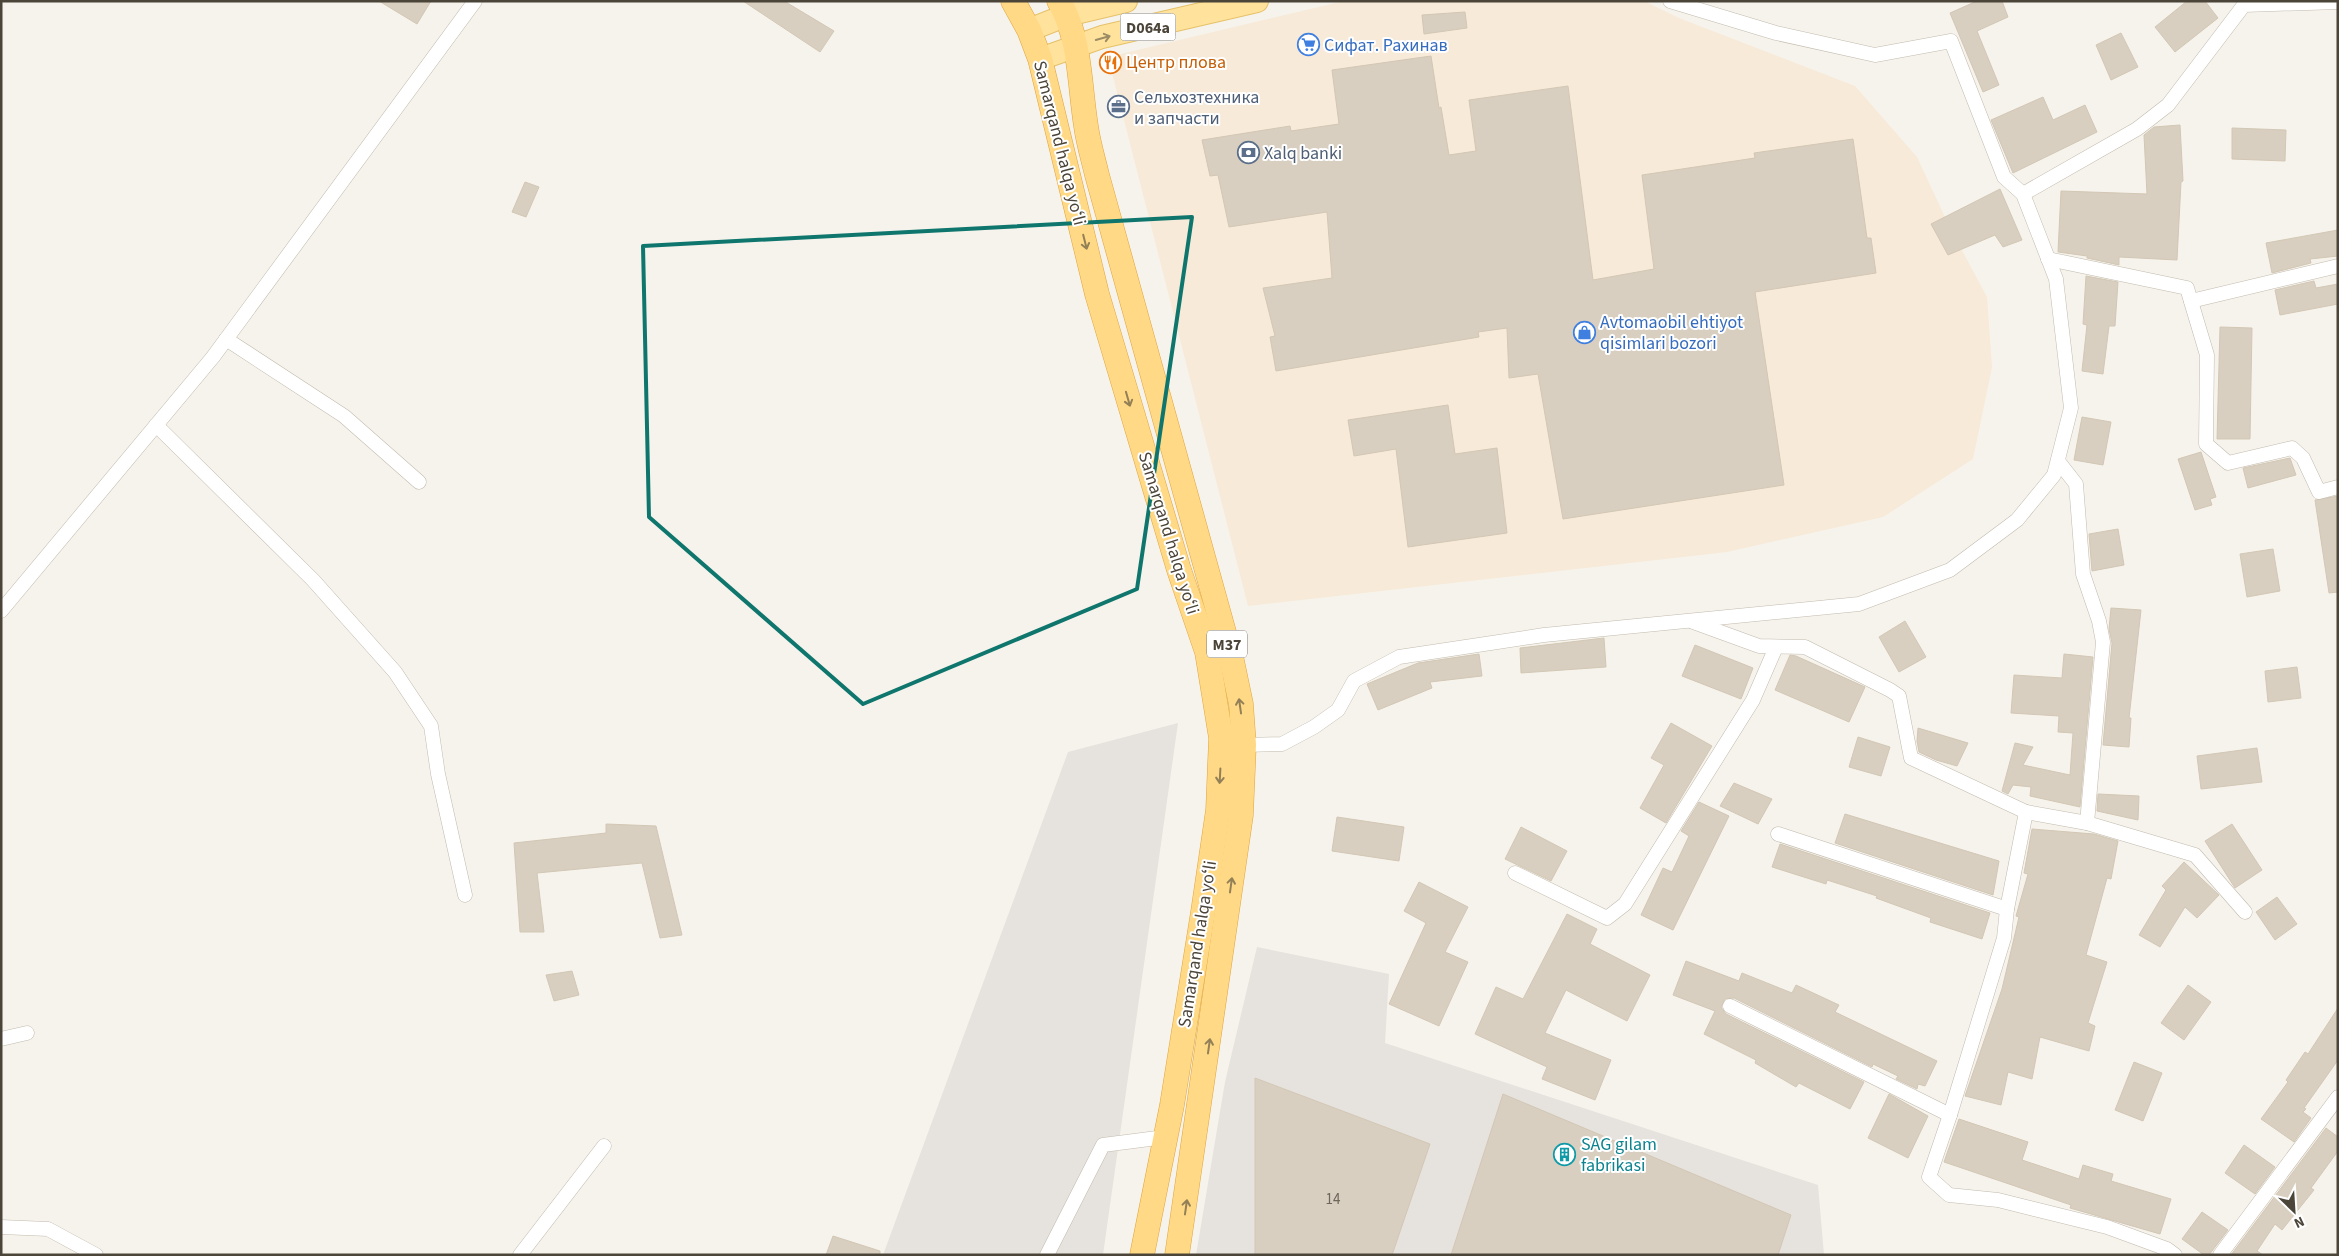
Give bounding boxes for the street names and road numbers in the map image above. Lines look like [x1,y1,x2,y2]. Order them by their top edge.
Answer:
road number: D064a [1120,14,1176,41]
street label: Samarqand halqa yoʻli [1027,58,1092,228]
street label: Samarqand halqa yoʻli [1132,449,1205,618]
road number: M37 [1207,630,1247,658]
street label: Samarqand halqa yoʻli [1172,859,1223,1029]

